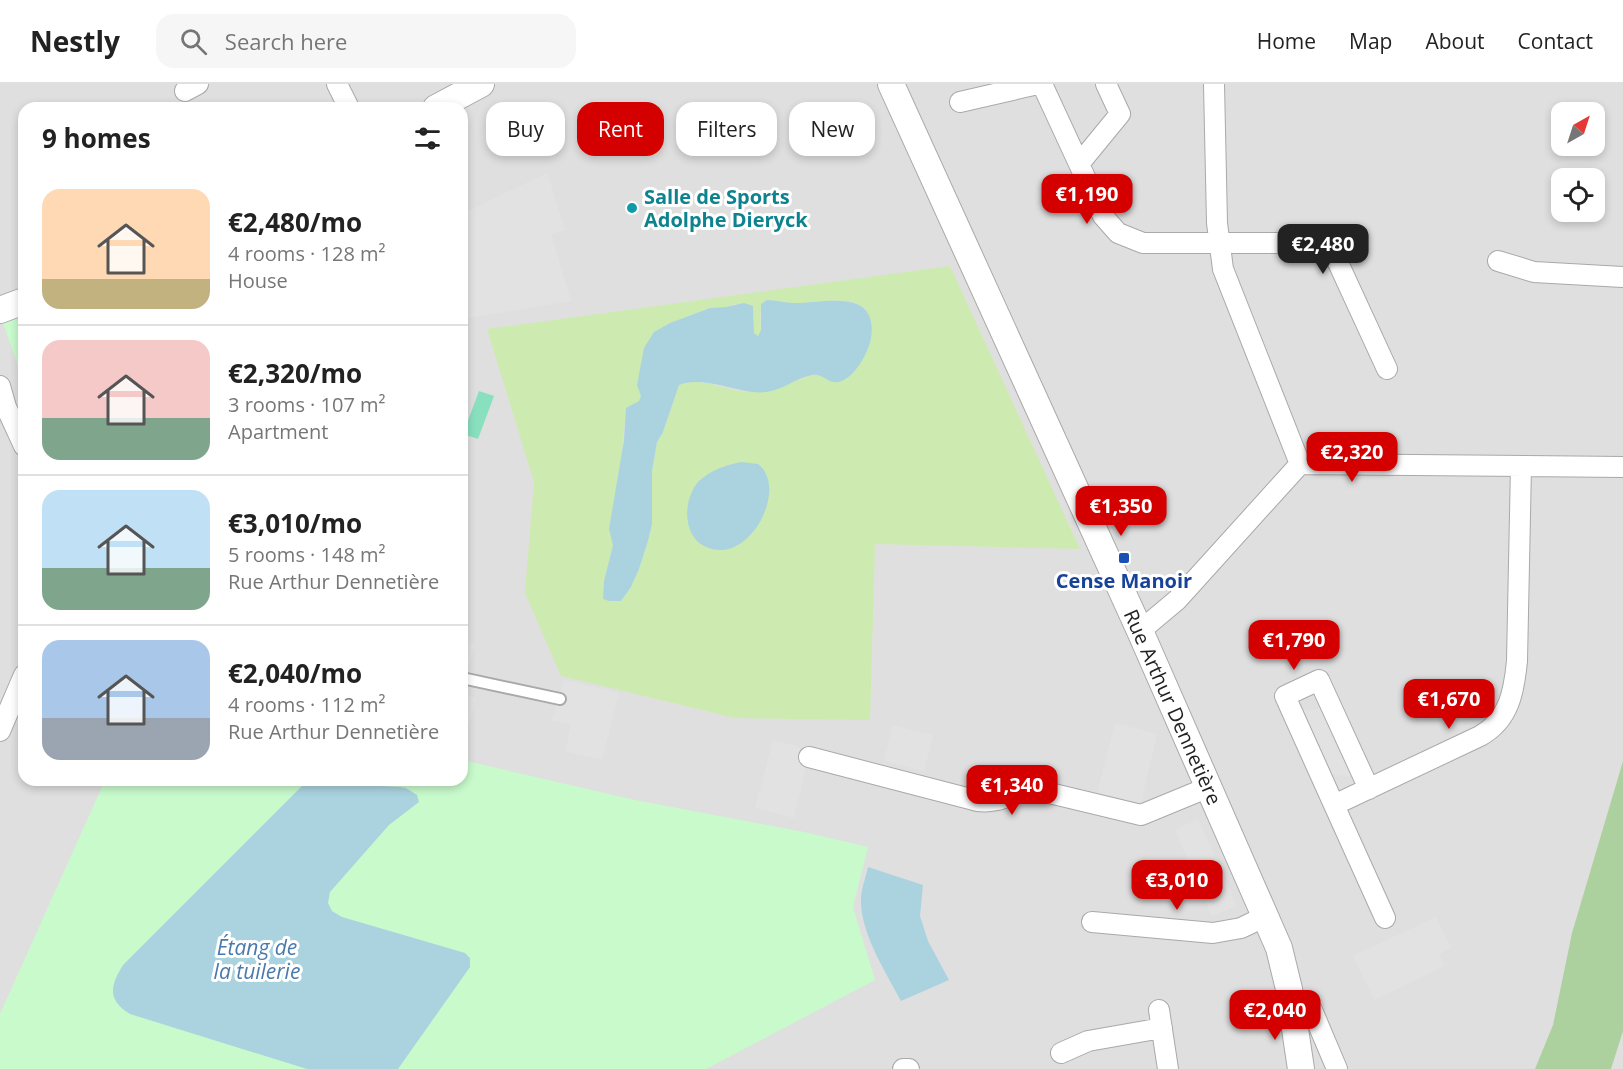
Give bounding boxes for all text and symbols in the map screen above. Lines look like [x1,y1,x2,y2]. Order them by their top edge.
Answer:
search box [156,14,576,68]
text: Nestly [30,22,120,60]
icon: search [177,25,210,58]
text: Search here [225,26,347,56]
text: Home [1257,27,1316,55]
text: Map [1349,27,1392,55]
text: About [1425,27,1485,55]
text: Contact [1518,27,1593,55]
chip: Buy [486,102,565,156]
chip: Rent [577,102,664,156]
chip: Filters [676,102,777,156]
chip: New [789,102,875,156]
north arrow [1551,102,1605,156]
map controls [1551,102,1605,222]
text: 9 homes [42,120,151,156]
icon: filters [411,122,444,155]
button: locate [1551,168,1605,222]
pin: €1,190 [1038,174,1136,225]
text: €1,190 [1056,180,1118,207]
place label: Salle de Sports Adolphe Dieryck [644,183,808,233]
marker: Salle de Sports Adolphe Dieryck [625,201,639,215]
text: €2,480/mo [228,204,362,240]
icon: home [90,213,162,285]
pin: €2,480 [1274,224,1372,275]
text: €2,480 [1292,230,1354,257]
text: 4 rooms · 128 m² [228,240,386,267]
text: House [228,267,288,294]
text: €2,320/mo [228,355,362,391]
icon: home [90,364,162,436]
text: 3 rooms · 107 m² [228,391,386,418]
text: Apartment [228,418,328,445]
pin: €2,320 [1303,432,1401,483]
text: €2,320 [1321,438,1383,465]
pin: €1,350 [1072,486,1170,537]
text: €1,350 [1090,492,1152,519]
text: €3,010/mo [228,505,362,541]
icon: home [90,514,162,586]
text: 5 rooms · 148 m² [228,541,386,568]
marker: Cense Manoir [1117,551,1131,565]
place label: Cense Manoir [1056,567,1192,594]
text: Rue Arthur Dennetière [228,568,439,595]
street label: Rue Arthur Dennetière [1118,605,1228,809]
pin: €1,790 [1245,620,1343,671]
text: €1,790 [1263,626,1325,653]
text: €2,040/mo [228,655,362,691]
icon: home [90,664,162,736]
pin: €1,670 [1400,679,1498,730]
text: €1,670 [1418,685,1480,712]
text: 4 rooms · 112 m² [228,691,386,718]
text: Rue Arthur Dennetière [228,718,439,745]
pin: €1,340 [963,765,1061,816]
text: €1,340 [981,771,1043,798]
pin: €3,010 [1128,860,1226,911]
text: €3,010 [1146,866,1208,893]
water label: Étang de la tuilerie [214,933,300,985]
pin: €2,040 [1226,990,1324,1041]
text: €2,040 [1244,996,1306,1023]

